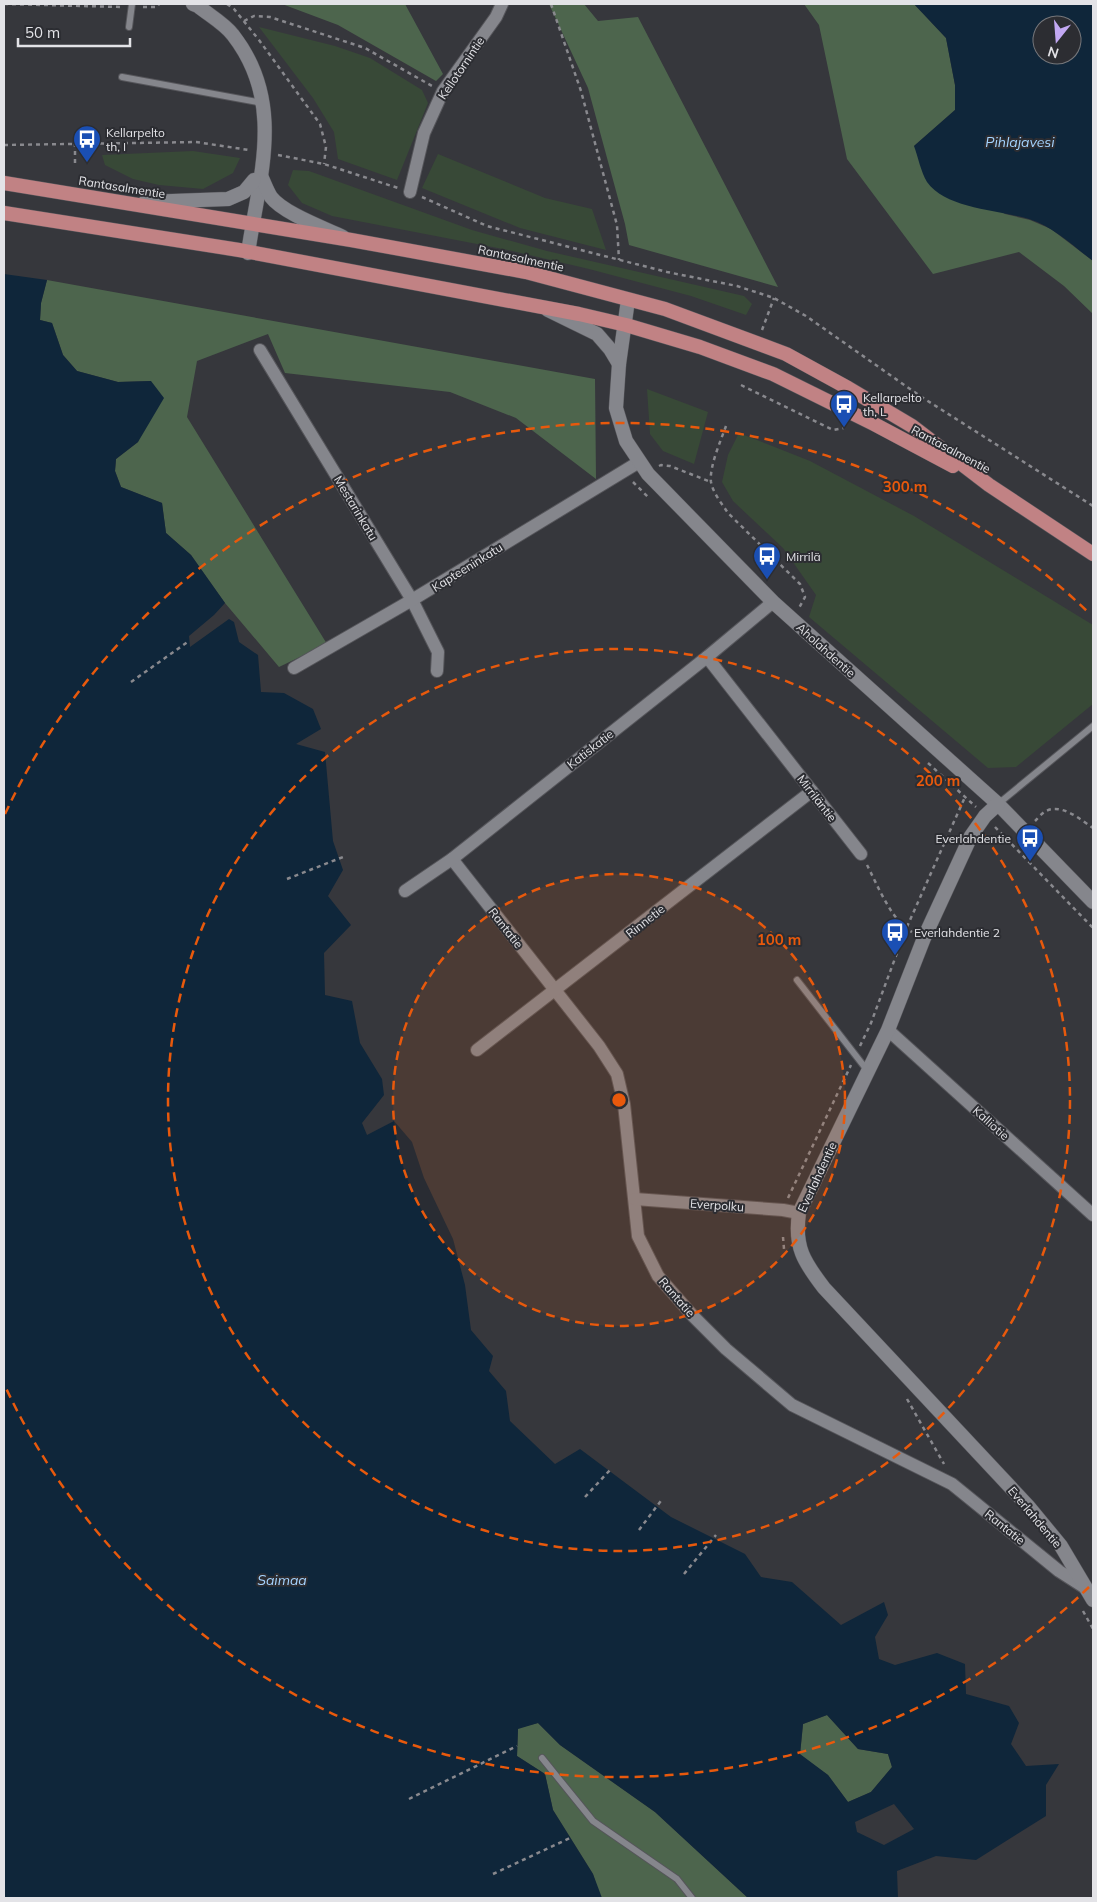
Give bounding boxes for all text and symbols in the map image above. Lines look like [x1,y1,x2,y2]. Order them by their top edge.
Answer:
scale bar [18,15,130,47]
north arrow [1032,15,1082,65]
text: 50 m [25,23,60,42]
street label: Kellotornintie [435,34,487,102]
text: N [1046,42,1061,63]
bus stop icon: Kellarpelto th, I [72,124,102,163]
place label: Kellarpelto th, I [106,125,165,154]
water label: Pihlajavesi [985,133,1055,151]
street label: Rantasalmentie [78,173,166,201]
street label: Rantasalmentie [477,242,565,274]
bus stop icon: Kellarpelto th, L [829,389,859,428]
place label: Kellarpelto th, L [863,390,922,419]
street label: Rantasalmentie [909,422,993,476]
street label: Mestarinkatu [331,473,381,543]
text: 300 m [883,477,927,496]
street label: Kapteeninkatu [429,539,505,595]
bus stop icon: Mirrilä [752,541,782,580]
place label: Mirrilä [786,549,821,564]
street label: Aholahdentie [793,620,859,680]
street label: Katiskatie [564,726,616,772]
text: 200 m [916,771,960,790]
street label: Mirriläntie [794,772,840,824]
bus stop icon: Everlahdentie [1015,823,1045,862]
place label: Everlahdentie [935,831,1011,846]
street label: Rinnetie [623,901,667,941]
street label: Rantatie [485,905,527,951]
bus stop icon: Everlahdentie 2 [880,917,910,956]
place label: Everlahdentie 2 [914,925,1000,940]
text: 100 m [757,930,801,949]
centre of rings [610,1091,628,1109]
street label: Kalliotie [970,1103,1012,1143]
street label: Everlahdentie [794,1140,840,1214]
street label: Everpolku [689,1196,745,1214]
street label: Rantatie [656,1274,698,1320]
street label: Everlahdentie [1005,1483,1065,1551]
street label: Rantatie [982,1506,1028,1548]
water label: Saimaa [257,1571,307,1589]

